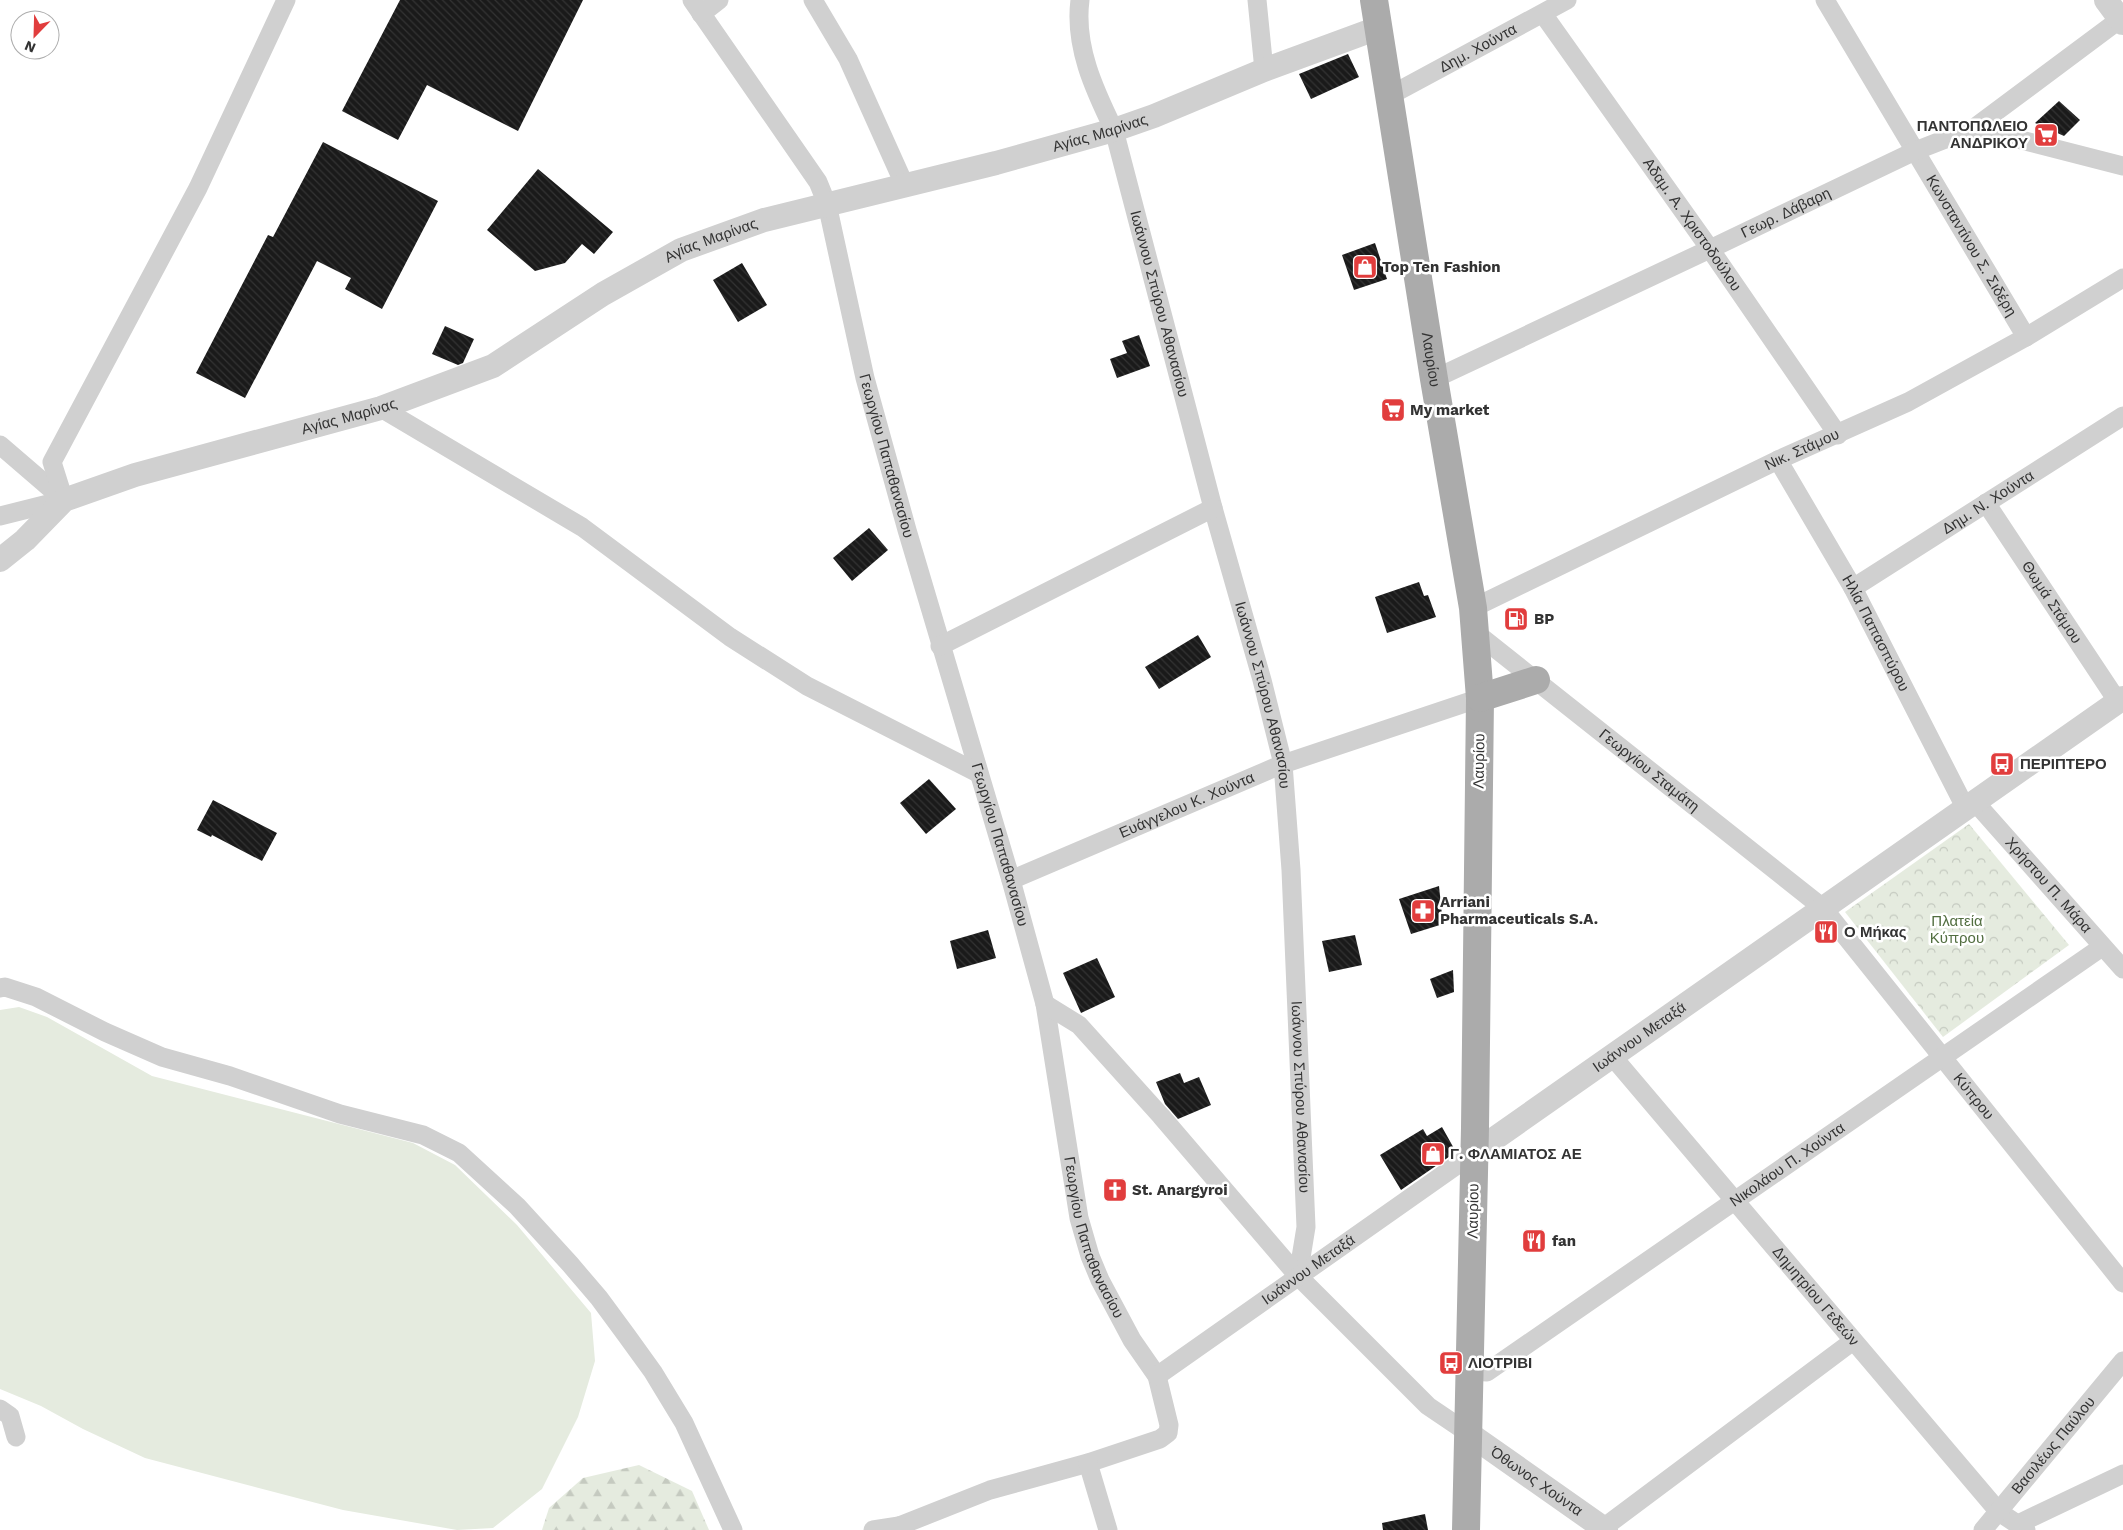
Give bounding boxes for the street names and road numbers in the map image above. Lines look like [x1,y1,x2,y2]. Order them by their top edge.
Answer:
street label: Δημ. Χούντα [1436,20,1520,76]
street label: Αγίας Μαρίνας [1050,110,1150,156]
street label: Αδαμ. Α. Χριστοδούλου [1639,154,1745,294]
street label: Κωνσταντίνου Σ. Σιδέρη [1922,172,2021,320]
street label: Γεωρ. Δάβαρη [1738,184,1833,242]
street label: Ιωάννου Σπύρου Αθανασίου [1126,208,1193,399]
street label: Αγίας Μαρίνας [661,214,760,267]
street label: Λαυρίου [1418,331,1444,388]
street label: Γεωργίου Παπαθανασίου [855,372,918,540]
street label: Αγίας Μαρίνας [299,394,399,438]
street label: Νικ. Στάμου [1762,425,1842,474]
street label: Δημ. Ν. Χούντα [1939,466,2037,538]
street label: Θωμά Στάμου [2018,557,2086,647]
street label: Ηλία Παπασπύρου [1838,572,1913,694]
street label: Ιωάννου Σπύρου Αθανασίου [1231,599,1294,789]
street label: Γεωργίου Σταμάτη [1595,725,1703,816]
street label: Λαυρίου [1470,733,1488,789]
street label: Γεωργίου Παπαθανασίου [968,761,1032,928]
street label: Ευάγγελου Κ. Χούντα [1116,768,1257,842]
street label: Χρήστου Π. Μάρα [2001,833,2096,937]
street label: Ιωάννου Μεταξά [1589,998,1690,1076]
street label: Ιωάννου Σπύρου Αθανασίου [1288,1000,1314,1193]
street label: Κύπρου [1950,1070,1998,1123]
street label: Νικολάου Π. Χούντα [1726,1118,1848,1210]
street label: Γεωργίου Παπαθανασίου [1060,1155,1128,1321]
street label: Λαυρίου [1464,1183,1482,1239]
street label: Ιωάννου Μεταξά [1258,1230,1359,1309]
street label: Δημητρίου Γεδεών [1769,1243,1863,1350]
street label: Βασιλέως Παύλου [2008,1393,2099,1498]
street label: Όθωνος Χούντα [1486,1442,1586,1520]

